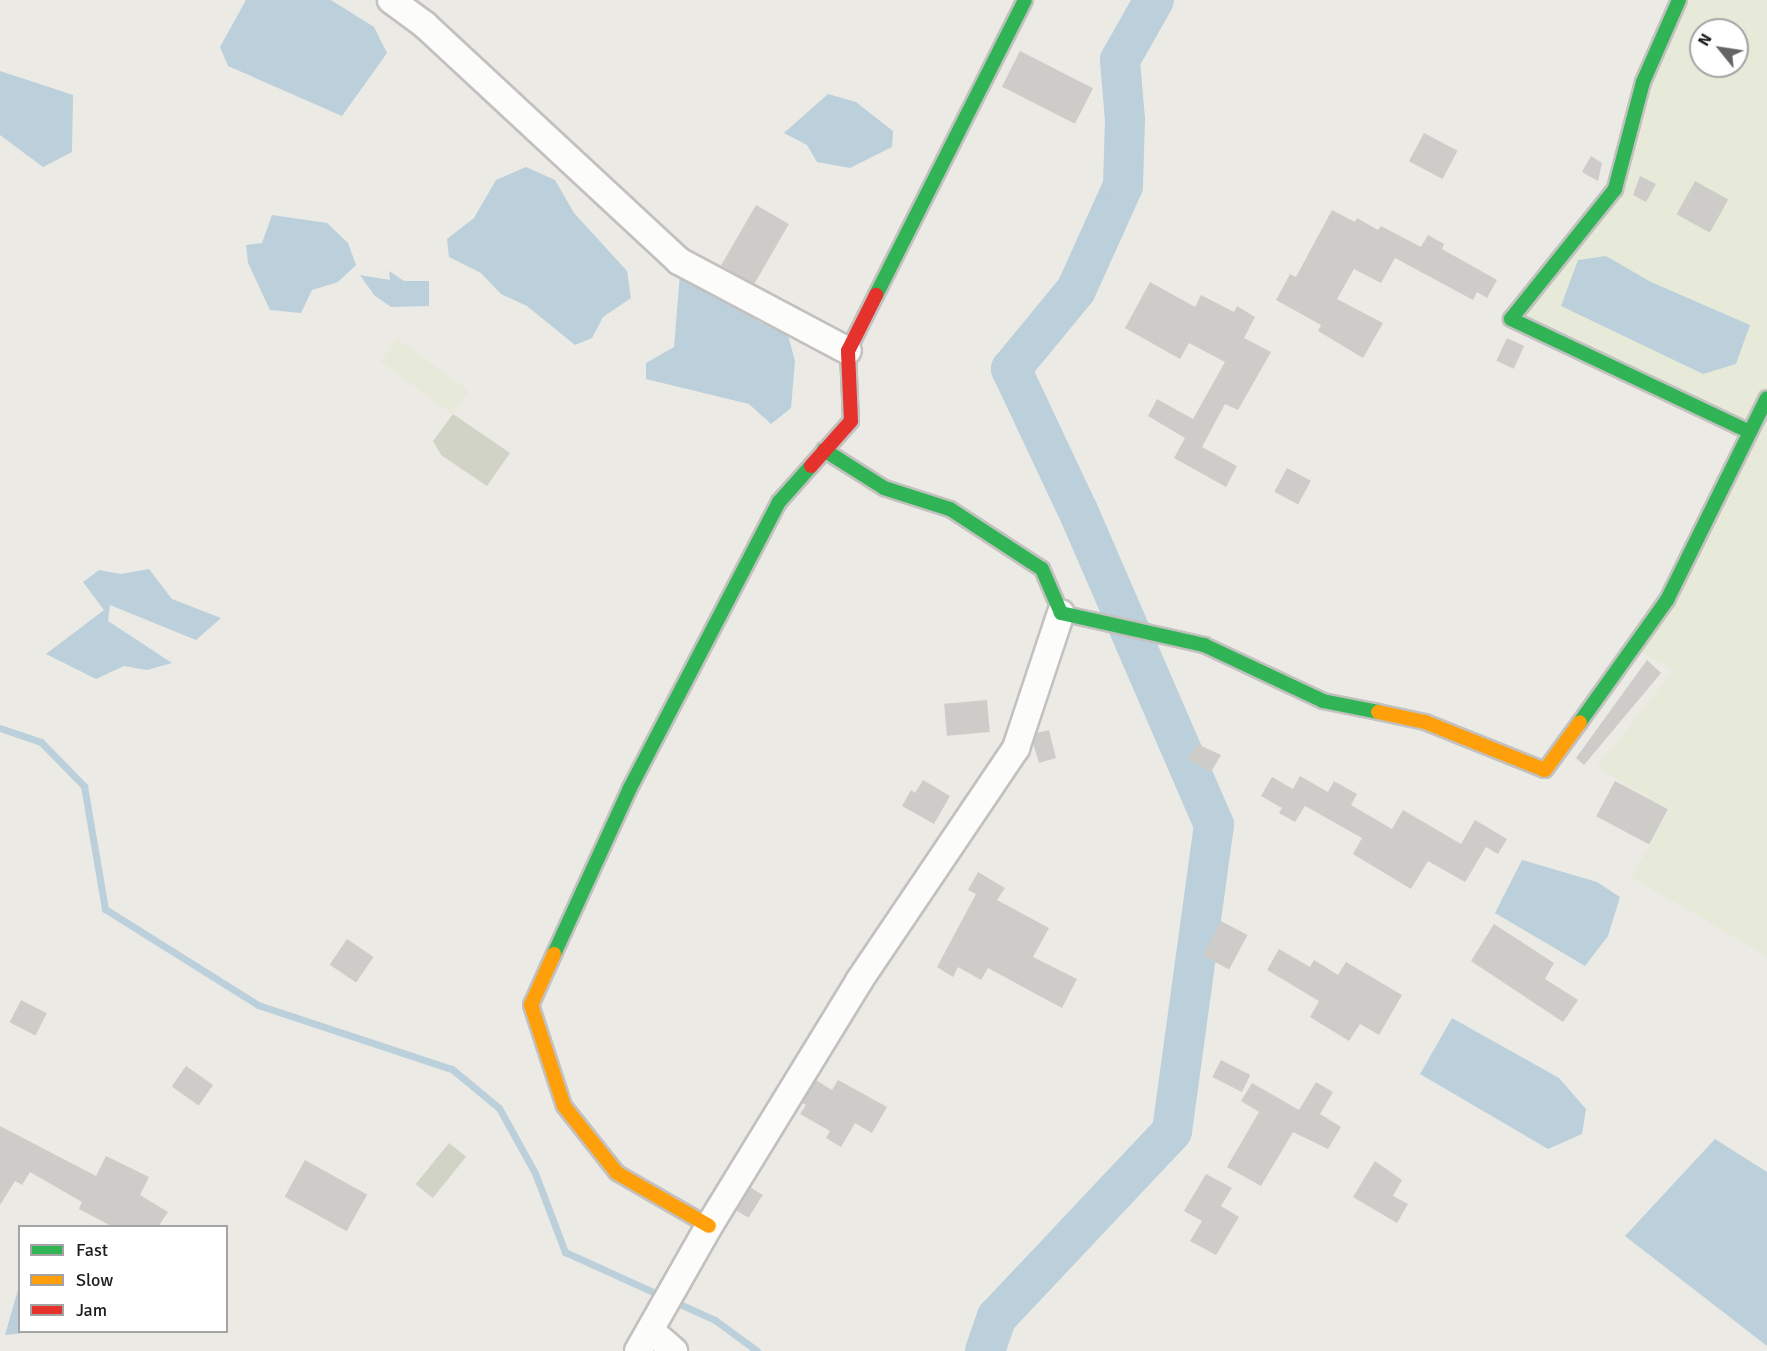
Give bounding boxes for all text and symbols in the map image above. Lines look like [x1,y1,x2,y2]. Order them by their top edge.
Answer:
north arrow [1689,18,1749,78]
text: N [1694,30,1717,50]
legend [18,1225,228,1333]
text: Fast [76,1239,108,1261]
text: Slow [76,1269,113,1291]
text: Jam [76,1299,107,1321]

